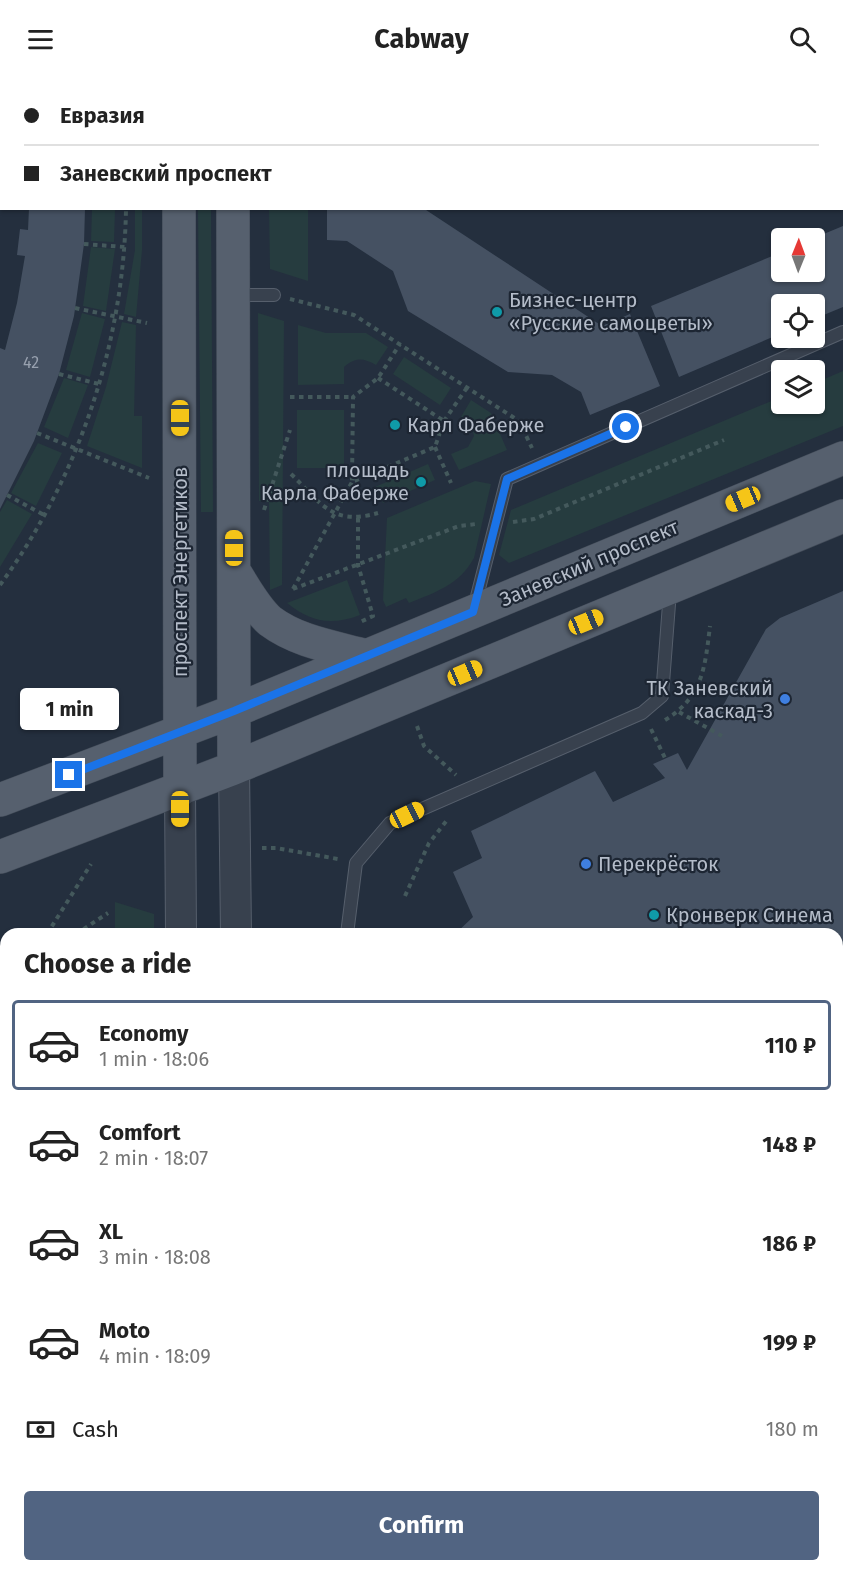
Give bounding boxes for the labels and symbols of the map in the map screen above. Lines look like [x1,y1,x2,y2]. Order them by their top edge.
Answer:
north arrow [771,228,825,282]
place label: Бизнес-центр «Русские самоцветы» [509,288,713,335]
marker: Бизнес-центр «Русские самоцветы» [490,305,504,319]
house number: 42 [23,353,39,372]
car [171,400,189,436]
place label: Карл Фаберже [407,413,544,437]
route start [612,413,639,440]
marker: Карл Фаберже [388,418,402,432]
place label: площадь Карла Фаберже [261,458,409,505]
street label: проспект Энергетиков [168,467,192,677]
marker: площадь Карла Фаберже [414,475,428,489]
car [723,484,763,514]
street label: Заневский проспект [496,514,683,611]
car [225,530,243,566]
car [566,607,606,637]
car [445,658,485,688]
place label: ТК Заневский каскад-3 [646,676,773,723]
callout: 1 min [20,688,118,730]
marker: ТК Заневский каскад-3 [778,692,792,706]
route end [55,761,82,788]
car [171,791,189,827]
car [387,799,427,831]
place label: Перекрёсток [598,852,719,876]
marker: Перекрёсток [579,857,593,871]
place label: Кронверк Синема [666,903,833,927]
marker: Кронверк Синема [647,908,661,922]

